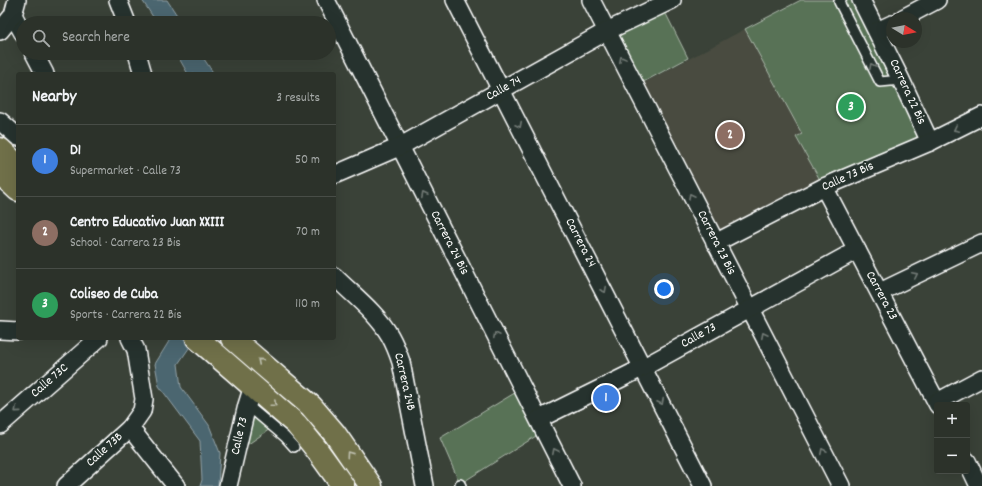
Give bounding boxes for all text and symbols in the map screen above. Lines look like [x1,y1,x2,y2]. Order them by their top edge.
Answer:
north arrow [886,12,922,48]
search box [16,16,336,60]
icon: search [30,27,52,49]
text: Search here [62,27,130,49]
one-way arrow [619,56,626,63]
street label: Carrera 22 Bis [884,56,930,128]
one-way arrow [869,63,877,71]
street label: Calle 74 [483,72,525,106]
text: Nearby [32,86,76,110]
text: 3 results [276,89,320,108]
pin: 3 [838,92,864,122]
pin: 2 [717,120,743,150]
one-way arrow [514,121,522,128]
one-way arrow [953,124,960,132]
text: D1 [70,140,81,162]
text: 1 [44,151,46,170]
text: 50 m [295,151,320,170]
street label: Calle 73 Bis [819,157,877,197]
text: Supermarket · Calle 73 [70,162,181,181]
one-way arrow [421,191,429,199]
one-way arrow [689,192,696,200]
street label: Carrera 23 Bis [692,207,740,279]
street label: Carrera 24 Bis [425,208,473,278]
text: Centro Educativo Juan XXIII [70,212,224,234]
street label: Carrera 24 [560,215,600,271]
text: 2 [42,223,48,242]
text: 70 m [296,223,320,242]
text: School · Carrera 23 Bis [70,234,181,253]
street label: Carrera 23 [860,268,902,324]
one-way arrow [910,272,918,280]
your location [654,279,674,299]
text: Coliseo de Cuba [70,284,158,306]
one-way arrow [599,286,607,294]
text: 3 [42,295,48,314]
text: 110 m [295,295,320,314]
text: Sports · Carrera 22 Bis [70,306,182,325]
street label: Calle 73 [678,318,720,354]
one-way arrow [493,332,501,340]
one-way arrow [761,332,769,340]
street label: Carrera 24B [388,351,420,413]
one-way arrow [257,358,264,365]
street label: Calle 73C [27,359,73,403]
pin: 1 [593,383,619,413]
one-way arrow [656,398,664,405]
one-way arrow [269,400,277,407]
map controls [934,402,970,474]
button: + [934,402,970,438]
one-way arrow [14,405,22,412]
street label: Calle 73 [226,415,254,457]
street label: Calle 73B [82,428,128,472]
button: − [934,438,970,474]
one-way arrow [552,448,559,455]
one-way arrow [820,448,828,455]
one-way arrow [347,451,354,458]

